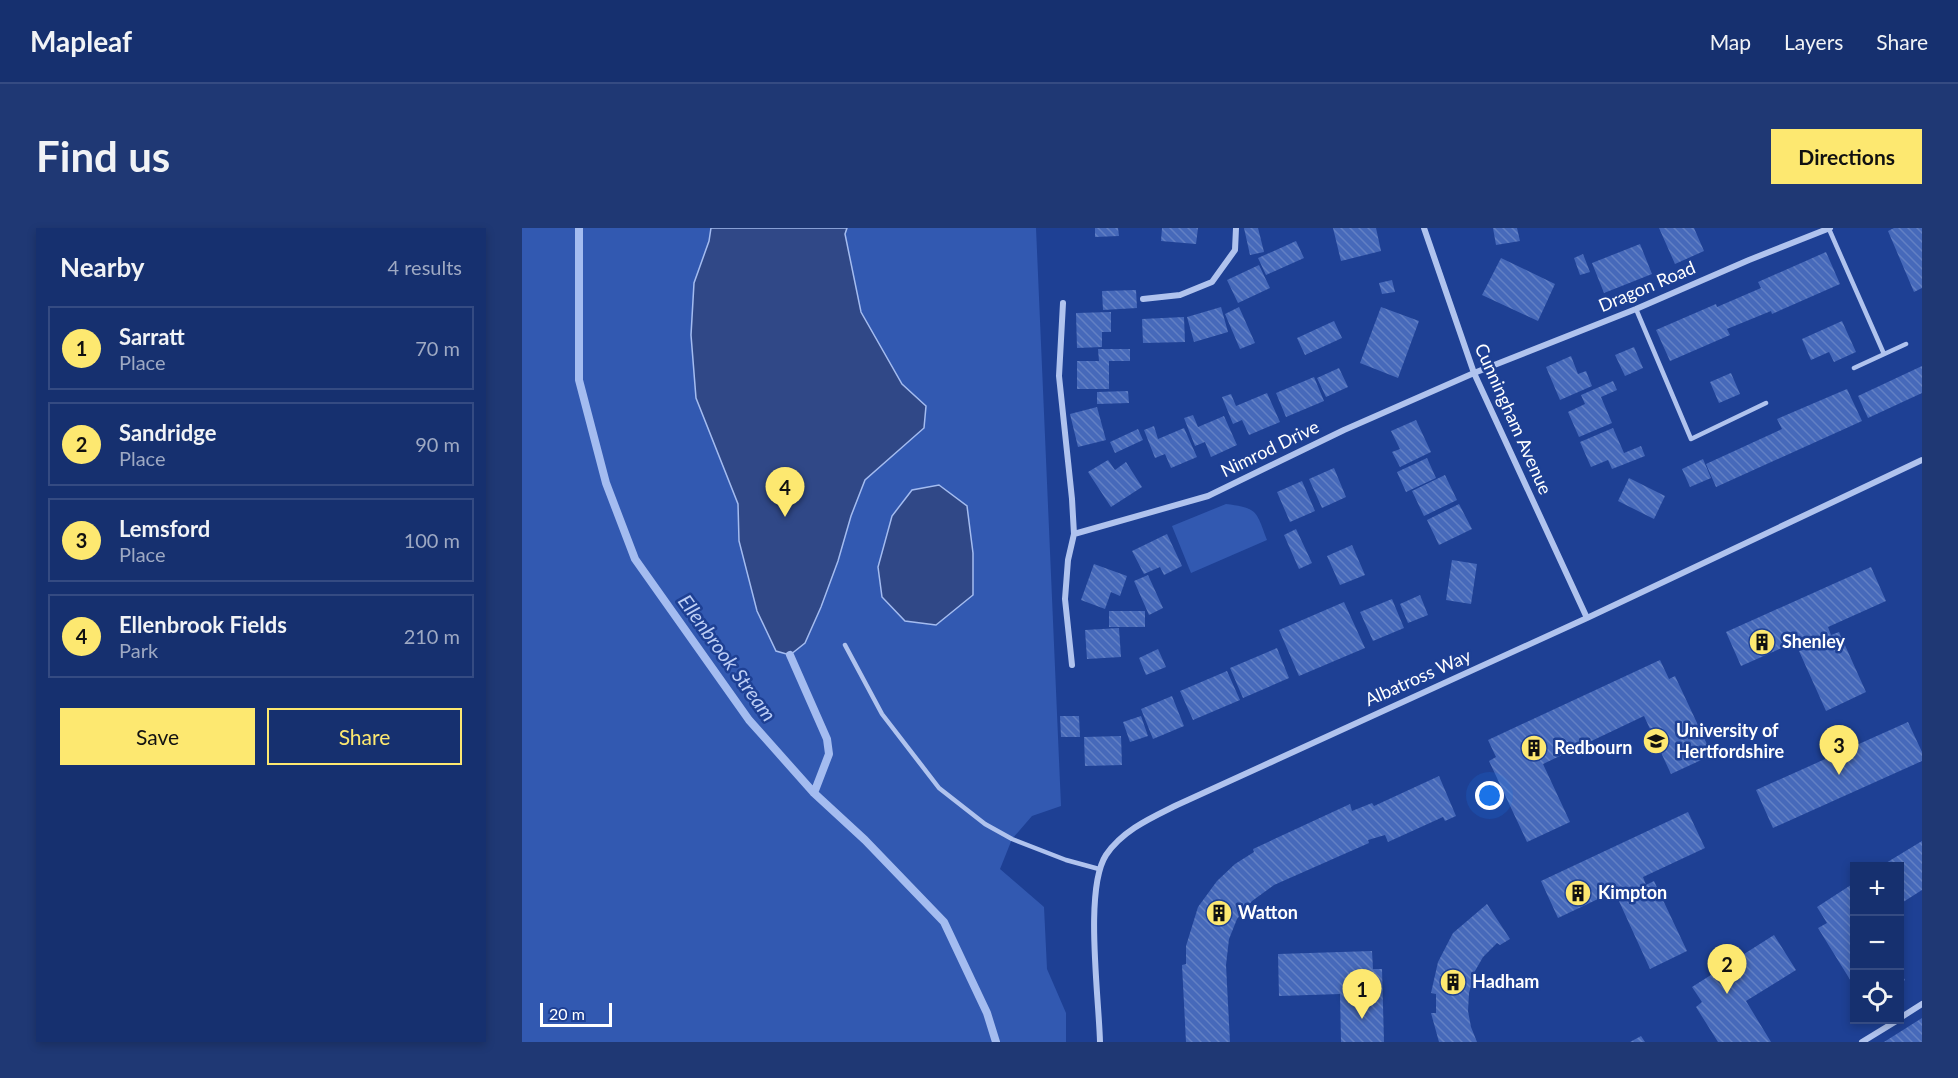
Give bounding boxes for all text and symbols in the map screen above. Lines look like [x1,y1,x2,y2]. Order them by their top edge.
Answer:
text: Mapleaf [30,24,132,58]
text: Map [1710,29,1751,54]
text: Layers [1784,29,1843,54]
text: Share [1876,29,1928,54]
button: Directions [1771,129,1922,184]
text: Find us [36,131,170,181]
text: Nearby [60,251,145,283]
text: 4 results [387,255,462,279]
street label: Dragon Road [1595,256,1698,316]
text: Sarratt [119,323,185,350]
text: 1 [76,336,87,360]
text: 70 m [415,336,460,360]
street label: Cunningham Avenue [1471,340,1557,498]
text: Place [119,350,166,374]
street label: Nimrod Drive [1217,415,1322,481]
text: Sandridge [119,419,216,446]
text: 2 [76,432,87,456]
text: 90 m [415,432,460,456]
text: Place [119,446,166,470]
pin: 4 [766,468,804,517]
text: Lemsford [119,515,210,542]
text: 3 [76,528,87,552]
text: 100 m [404,528,460,552]
text: Place [119,542,166,566]
water label: Ellenbrook Stream [674,589,782,725]
text: Ellenbrook Fields [119,611,287,638]
text: 4 [76,624,87,648]
text: 210 m [404,624,460,648]
building icon: Shenley [1747,627,1777,657]
place label: Shenley [1782,630,1845,652]
text: Park [119,638,158,662]
street label: Albatross Way [1361,644,1475,710]
button: Save [60,708,255,765]
button: Share [267,708,462,765]
place label: University of Hertfordshire [1676,719,1784,762]
school or university icon: University of Hertfordshire [1641,726,1671,756]
pin: 3 [1820,726,1858,775]
building icon: Redbourn [1519,733,1549,763]
place label: Redbourn [1554,736,1632,758]
your location [1475,781,1504,810]
map controls [1850,862,1904,1024]
button: + [1850,862,1904,916]
building icon: Kimpton [1563,878,1593,908]
place label: Kimpton [1598,881,1667,903]
building icon: Watton [1204,898,1234,928]
place label: Watton [1238,901,1298,923]
button: − [1850,916,1904,970]
pin: 2 [1708,944,1746,994]
building icon: Hadham [1438,967,1468,997]
pin: 1 [1342,970,1382,1019]
place label: Hadham [1472,970,1539,992]
button: locate [1850,970,1904,1024]
scale bar [540,1000,612,1028]
text: 20 m [549,1004,585,1023]

